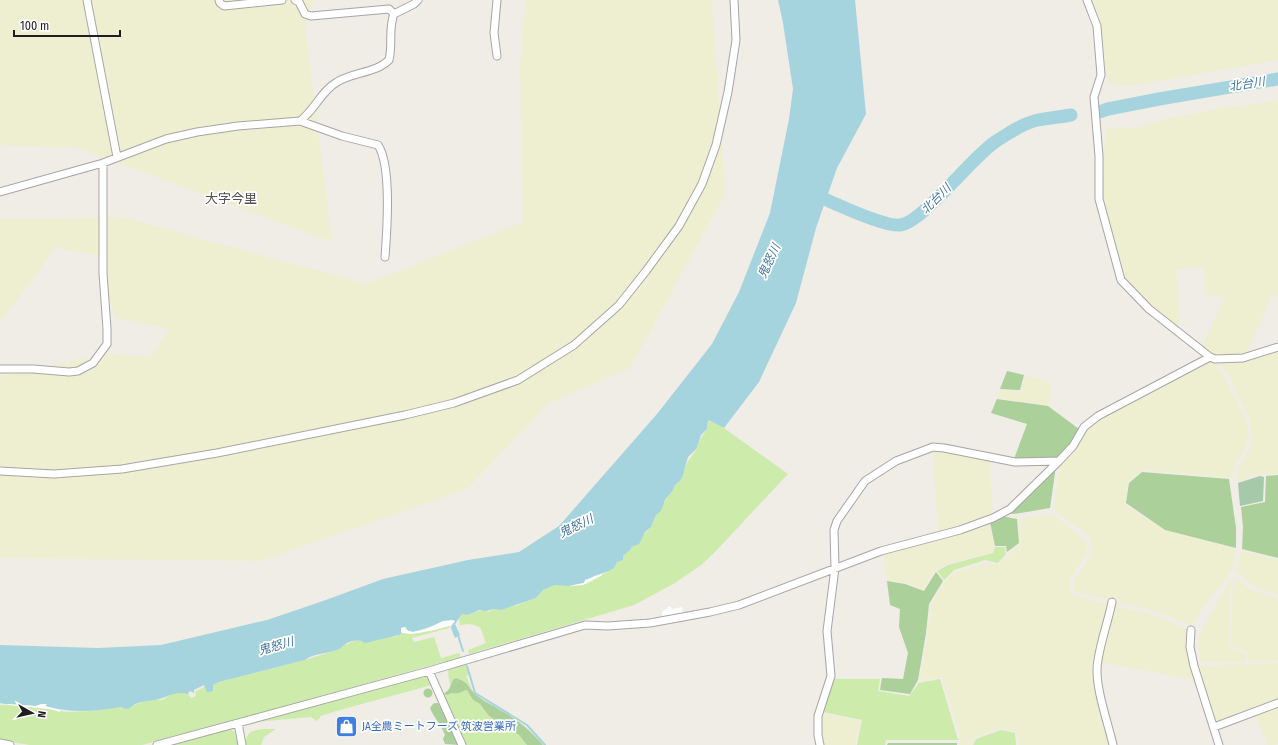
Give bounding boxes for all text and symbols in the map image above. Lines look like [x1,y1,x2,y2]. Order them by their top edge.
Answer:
scale bar [14,12,120,38]
text: 100 m [20,19,49,33]
water label: 北台川 [1228,74,1268,94]
water label: 北台川 [918,180,955,217]
district label: 大字今里 [205,191,257,206]
water label: 鬼怒川 [755,240,784,280]
water label: 鬼怒川 [557,511,597,540]
water label: 鬼怒川 [257,634,297,658]
north arrow [12,693,52,733]
text: N [35,710,48,718]
shop icon: JA全農ミートフーズ 筑波営業所 [333,713,359,739]
place label: JA全農ミートフーズ 筑波営業所 [362,720,517,733]

